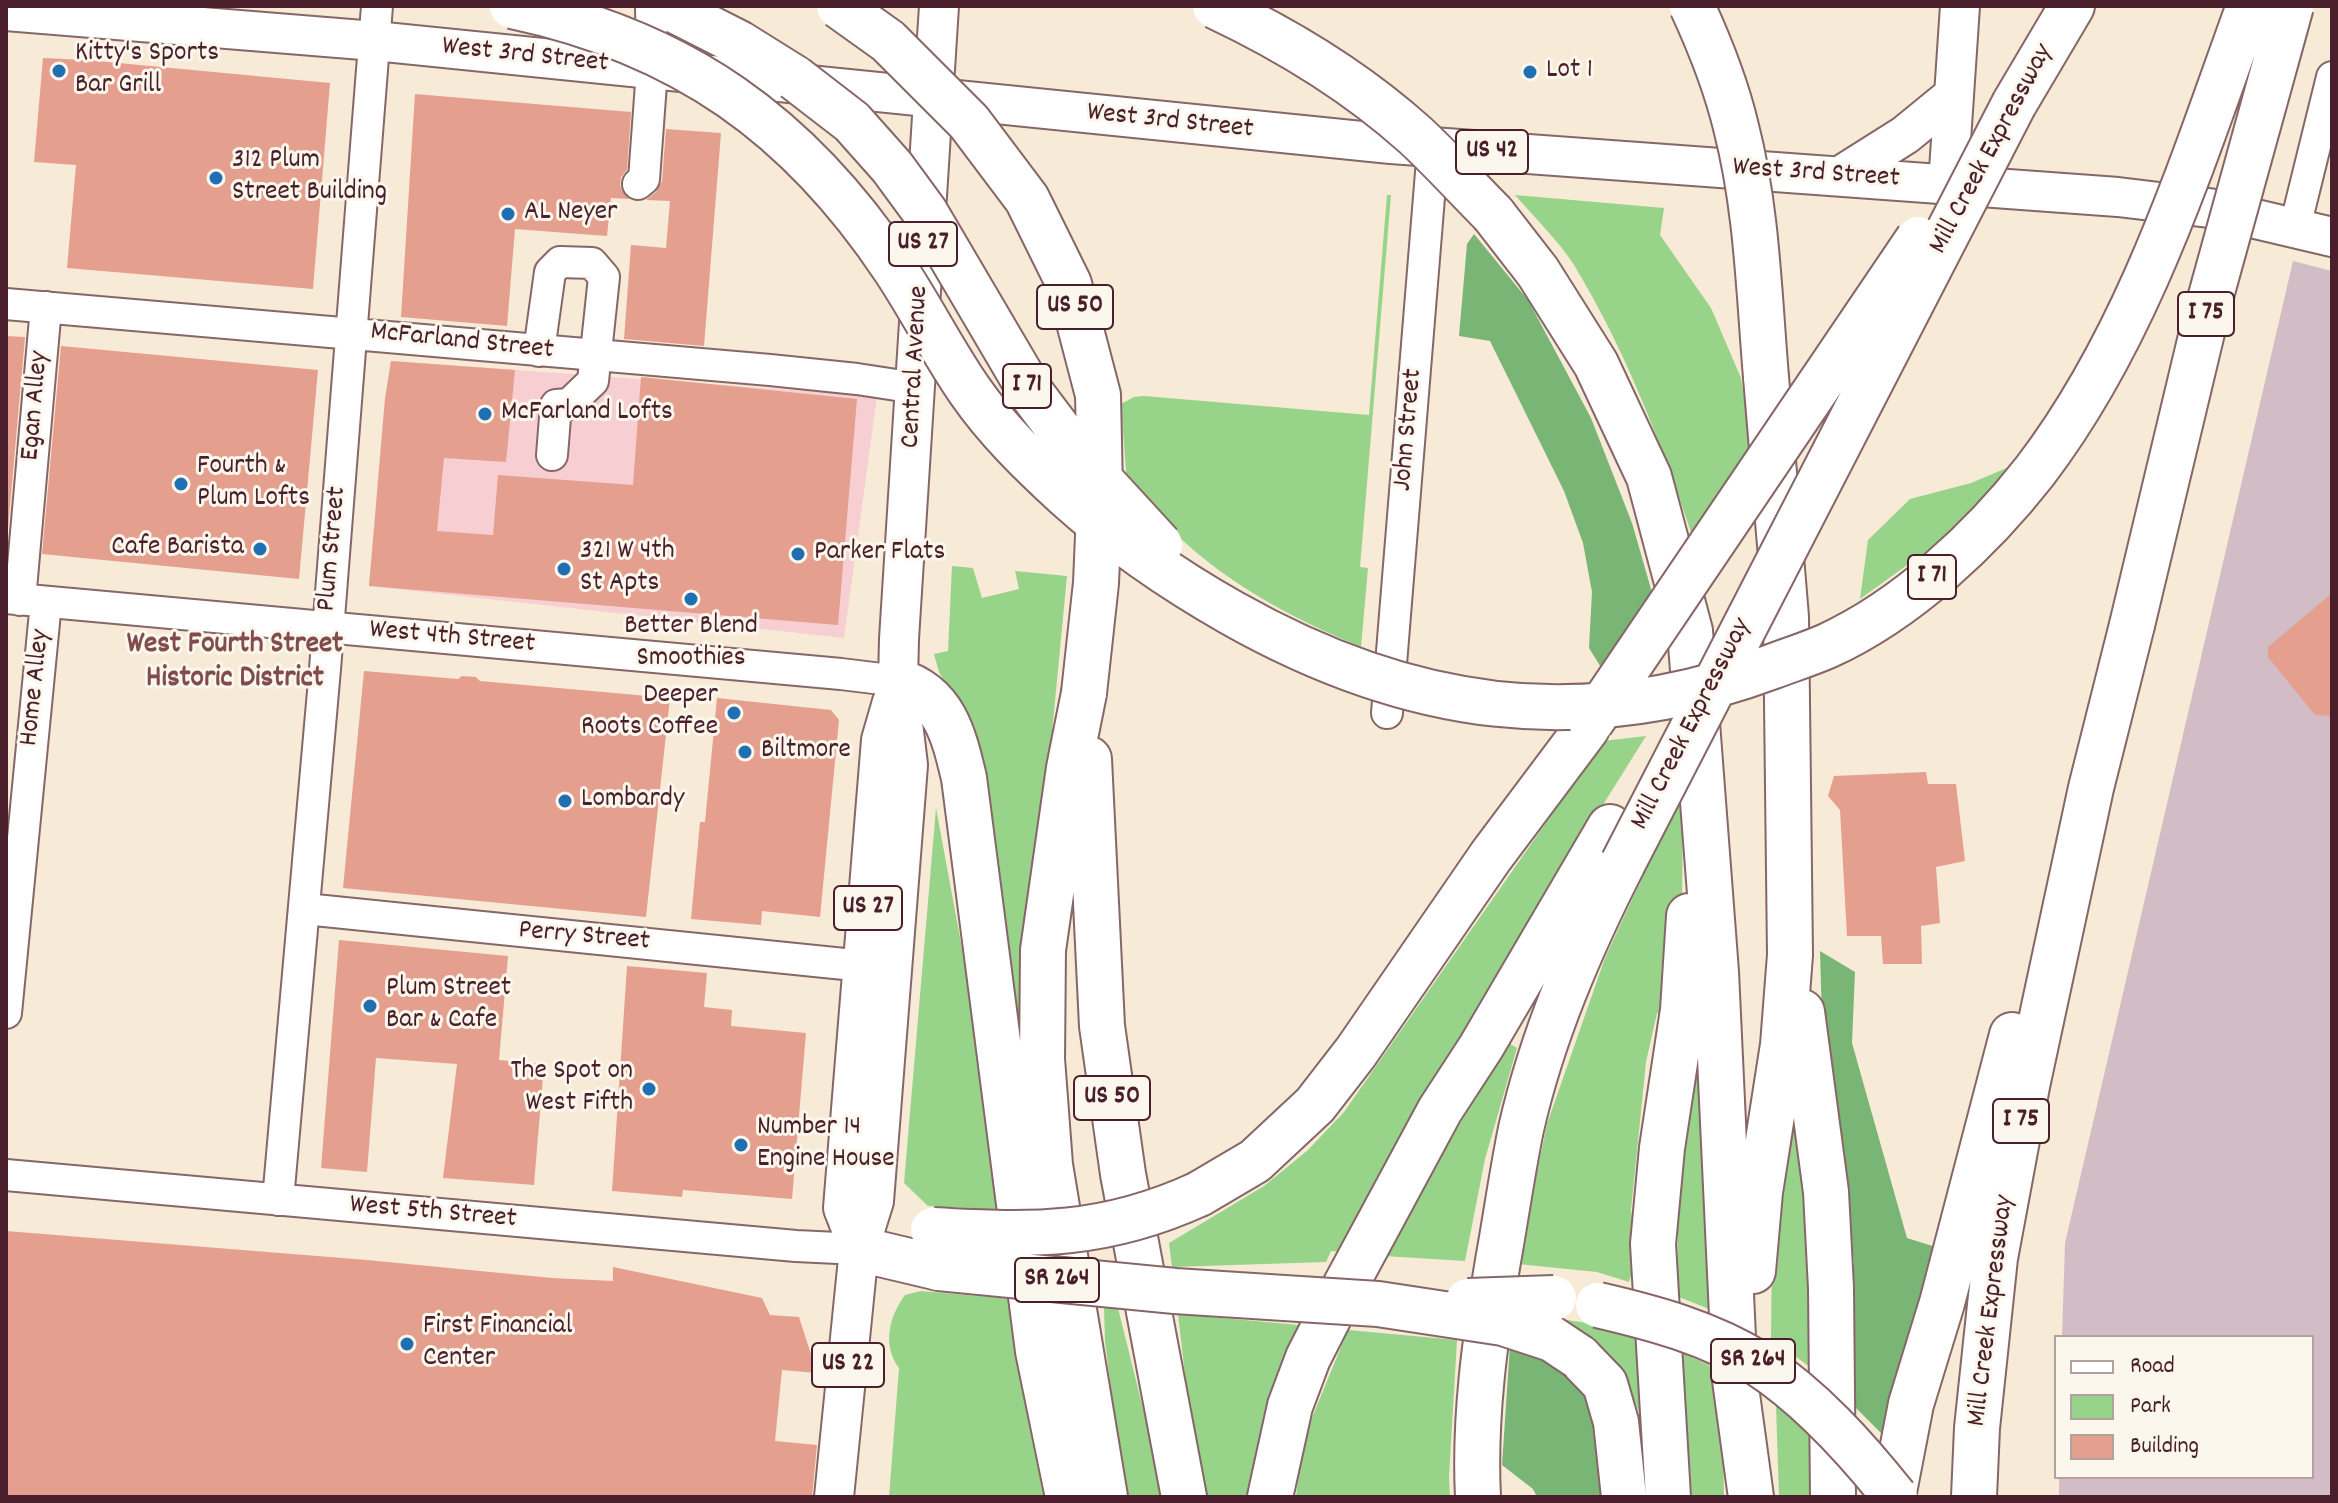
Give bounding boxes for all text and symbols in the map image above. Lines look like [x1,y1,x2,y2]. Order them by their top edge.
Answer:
street label: West 3rd Street [440,32,610,82]
place label: Kitty's Sports Bar Grill [75,38,219,104]
street label: Mill Creek Expressway [1924,39,2062,261]
place label: Lot 1 [1546,55,1593,89]
marker: Kitty's Sports Bar Grill [50,62,68,80]
marker: Lot 1 [1521,63,1539,81]
street label: West 3rd Street [1085,98,1255,148]
road number: US 42 [1456,130,1528,174]
place label: 312 Plum Street Building [232,145,387,211]
street label: West 3rd Street [1731,152,1901,198]
marker: 312 Plum Street Building [207,169,225,187]
place label: AL Neyer [524,197,617,231]
marker: AL Neyer [499,205,517,223]
road number: US 27 [889,222,957,266]
street label: Central Avenue [896,285,938,449]
road number: US 50 [1037,285,1113,329]
road number: I 75 [2178,292,2234,336]
street label: McFarland Street [369,317,555,369]
street label: Egan Alley [15,350,59,462]
road number: I 71 [1003,364,1051,408]
street label: John Street [1388,367,1432,493]
place label: McFarland Lofts [501,397,673,431]
marker: McFarland Lofts [476,405,494,423]
place label: Fourth & Plum Lofts [197,451,310,517]
marker: Fourth & Plum Lofts [172,475,190,493]
street label: Plum Street [312,485,356,613]
place label: Cafe Barista [111,532,244,566]
place label: 321 W 4th St Apts [580,536,674,602]
place label: Parker Flats [814,537,945,571]
marker: Cafe Barista [251,540,269,558]
marker: Parker Flats [789,545,807,563]
road number: I 71 [1908,555,1956,599]
marker: 321 W 4th St Apts [555,560,573,578]
marker: Better Blend Smoothies [682,590,700,608]
place label: Better Blend Smoothies [624,611,758,677]
street label: Mill Creek Expressway [1625,614,1761,836]
street label: West 4th Street [368,615,536,663]
street label: Home Alley [14,628,60,748]
district label: West Fourth Street Historic District [127,629,343,700]
place label: Deeper Roots Coffee [581,680,718,746]
marker: Deeper Roots Coffee [725,704,743,722]
place label: Biltmore [761,735,851,769]
marker: Biltmore [736,743,754,761]
place label: Lombardy [581,784,684,818]
marker: Lombardy [556,792,574,810]
road number: US 27 [834,886,902,930]
street label: Perry Street [517,916,651,960]
place label: Plum Street Bar & Cafe [386,973,511,1039]
marker: Plum Street Bar & Cafe [361,997,379,1015]
place label: The Spot on West Fifth [510,1056,633,1122]
road number: US 50 [1074,1076,1150,1120]
marker: The Spot on West Fifth [640,1080,658,1098]
road number: I 75 [1993,1099,2049,1143]
place label: Number 14 Engine House [757,1112,895,1178]
marker: Number 14 Engine House [732,1136,750,1154]
street label: West 5th Street [348,1190,518,1238]
street label: Mill Creek Expressway [1962,1193,2024,1429]
road number: SR 264 [1015,1258,1099,1302]
place label: First Financial Center [423,1311,572,1377]
marker: First Financial Center [398,1335,416,1353]
legend [2054,1335,2314,1479]
road number: SR 264 [1711,1339,1795,1383]
road number: US 22 [812,1343,884,1387]
text: Road [2130,1350,2175,1384]
text: Park [2130,1390,2171,1424]
text: Building [2130,1430,2199,1464]

